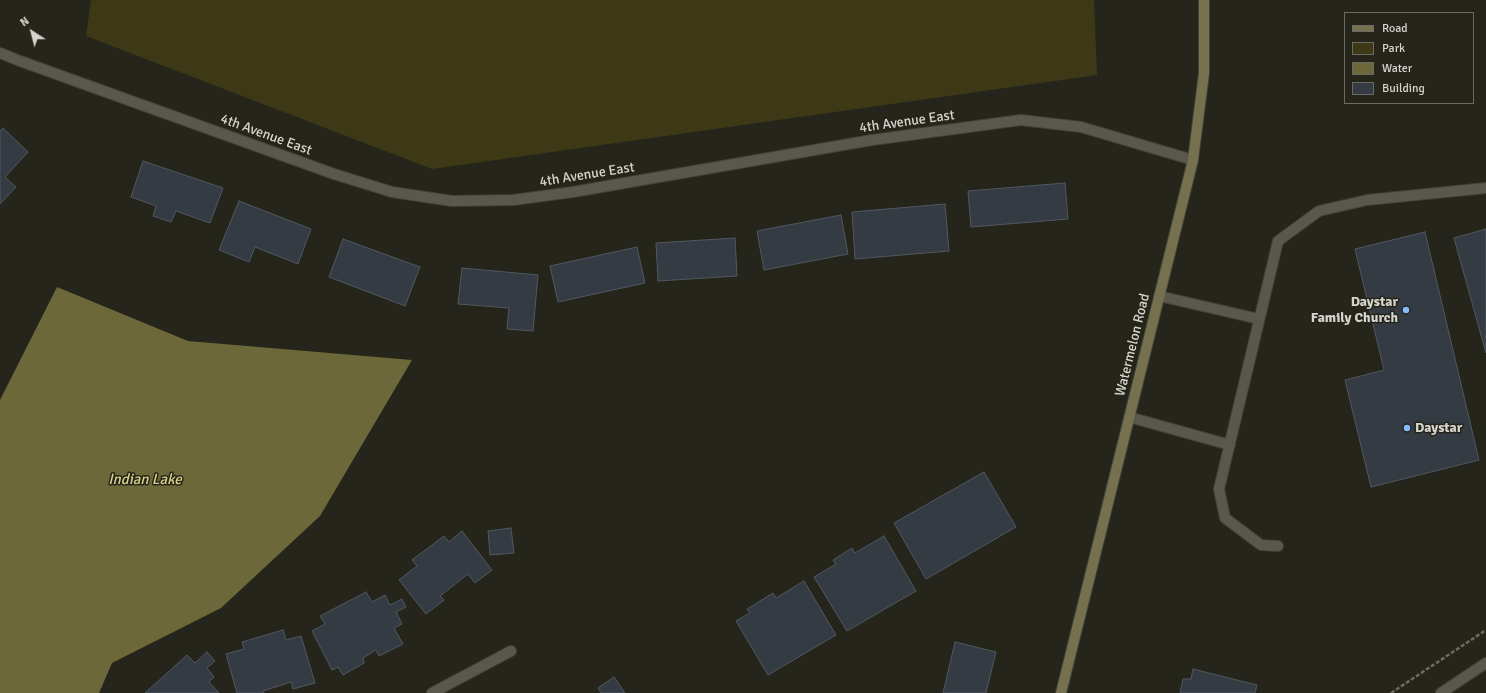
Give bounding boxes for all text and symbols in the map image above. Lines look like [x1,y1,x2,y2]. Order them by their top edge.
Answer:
north arrow [12,12,52,52]
legend [1344,12,1474,104]
text: N [18,14,32,29]
text: Road [1382,21,1408,36]
text: Park [1382,41,1405,56]
text: Water [1382,61,1412,76]
text: Building [1382,81,1425,96]
street label: 4th Avenue East [858,107,956,137]
street label: 4th Avenue East [218,111,314,159]
street label: 4th Avenue East [538,159,636,191]
street label: Watermelon Road [1112,292,1154,398]
place label: Daystar Family Church [1311,294,1398,326]
marker: Daystar Family Church [1401,305,1411,315]
place label: Daystar [1415,420,1462,436]
marker: Daystar [1402,423,1412,433]
water label: Indian Lake [108,471,182,489]

